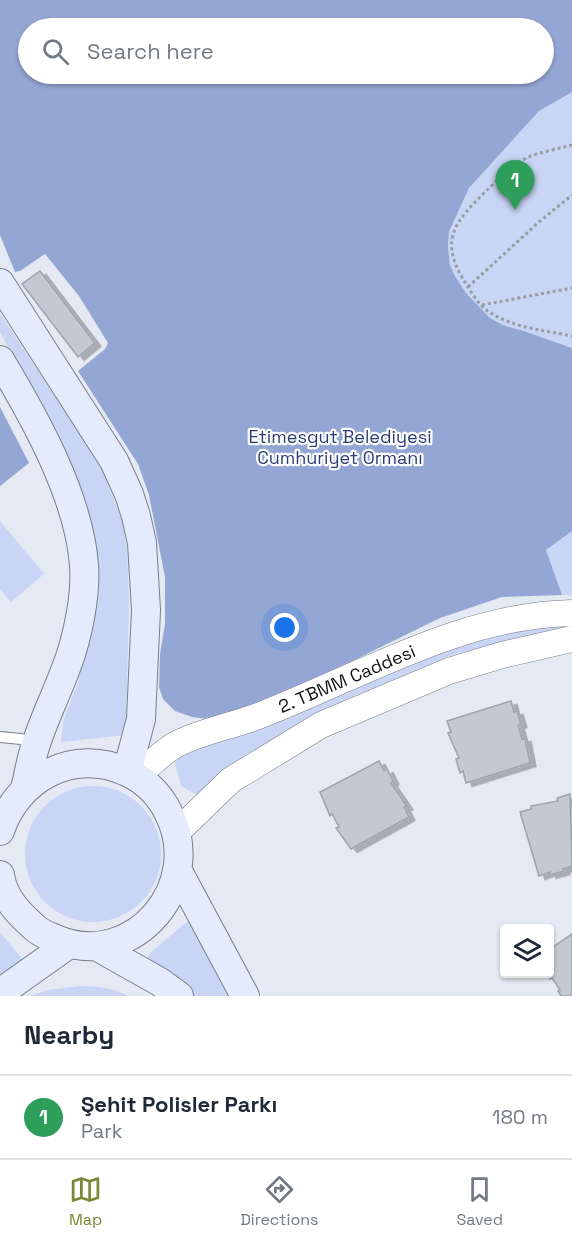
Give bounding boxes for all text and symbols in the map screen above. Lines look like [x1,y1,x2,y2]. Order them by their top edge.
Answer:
search box [18,18,554,84]
icon: search [39,35,72,68]
text: Search here [87,37,214,65]
pin: 1 [496,160,534,210]
park label: Etimesgut Belediyesi Cumhuriyet Ormanı [248,425,432,469]
your location [270,613,299,642]
street label: 2. TBMM Caddesi [275,639,419,718]
map controls [500,924,554,978]
button: layers [500,924,554,978]
text: Nearby [24,1018,114,1052]
text: Şehit Polisler Parkı [81,1090,277,1118]
text: 1 [39,1104,48,1130]
text: 180 m [492,1104,548,1130]
text: Park [81,1118,123,1144]
tab: Map [69,1173,102,1230]
tab: Directions [240,1173,319,1230]
tab: Saved [456,1173,503,1230]

